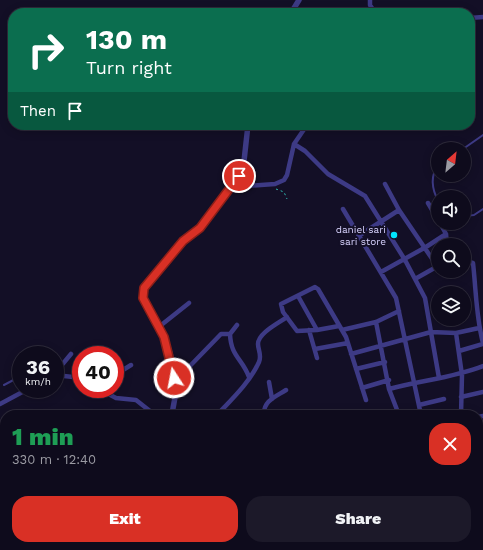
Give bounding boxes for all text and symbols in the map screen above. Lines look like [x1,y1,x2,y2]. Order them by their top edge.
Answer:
text: 130 m [86,23,167,56]
icon: right [20,24,72,76]
text: Turn right [86,57,172,78]
icon: arrive [64,100,86,122]
text: Then [20,102,56,120]
north arrow [431,142,471,182]
map controls [431,142,471,326]
pin [222,159,256,193]
icon: arrive [228,165,250,187]
button: sound [431,190,471,230]
place label: daniel sari sari store [336,224,386,247]
marker: daniel sari sari store [389,230,399,240]
button: search [431,238,471,278]
button: layers [431,286,471,326]
speed limit sign: 40 [72,346,124,398]
text: 36 [26,355,50,379]
position arrow [153,357,195,399]
text: km/h [25,376,51,387]
text: 1 min [12,423,74,451]
button: close [429,423,471,465]
text: 330 m · 12:40 [12,452,96,467]
button: Exit [12,496,238,542]
button: Share [246,496,471,542]

